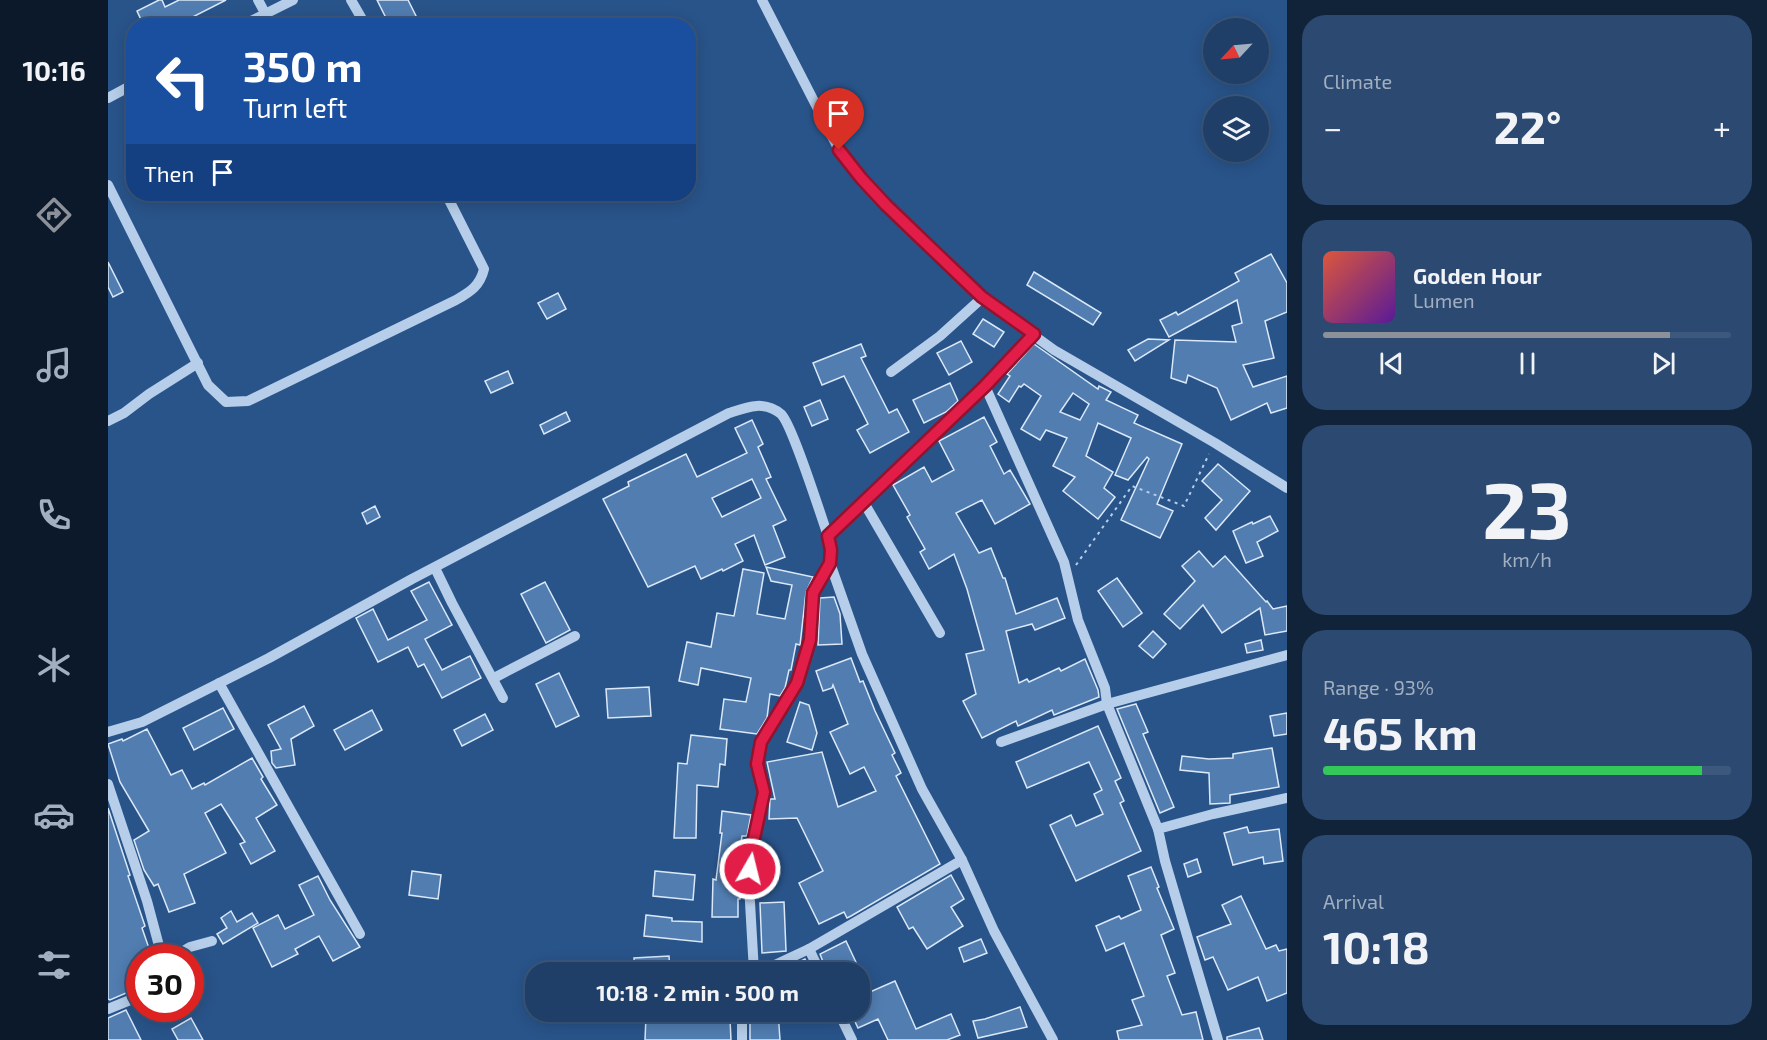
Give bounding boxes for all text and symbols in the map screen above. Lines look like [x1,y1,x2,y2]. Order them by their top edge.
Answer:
north arrow [1203,18,1269,84]
map controls [1203,18,1269,162]
text: 350 m [243,40,363,90]
icon: left [144,42,222,120]
text: 10:16 [22,54,86,86]
text: Climate [1323,69,1392,93]
pin [813,88,864,150]
text: Turn left [243,91,347,123]
button: layers [1203,96,1269,162]
icon: arrive [822,97,855,130]
text: 22° [1494,99,1561,153]
text: − [1323,107,1342,147]
text: + [1713,107,1731,147]
icon: arrive [206,156,239,189]
text: Then [144,160,194,186]
icon: directions [33,194,75,236]
text: Golden Hour [1413,262,1542,288]
text: Lumen [1413,288,1475,312]
icon: music [33,344,75,386]
icon: previous [1375,347,1408,380]
icon: pause [1511,347,1544,380]
icon: next [1647,347,1680,380]
text: 23 [1482,461,1572,555]
icon: phone [33,494,75,536]
text: km/h [1502,547,1552,571]
icon: climate [33,644,75,686]
text: Range · 93% [1323,675,1434,699]
text: 465 km [1323,705,1478,759]
icon: car [33,794,75,836]
position arrow [718,837,782,901]
text: Arrival [1323,889,1384,913]
text: 10:18 [1323,919,1430,973]
icon: filters [33,944,75,986]
speed limit sign: 30 [126,944,204,1022]
text: 10:18 · 2 min · 500 m [596,979,799,1005]

